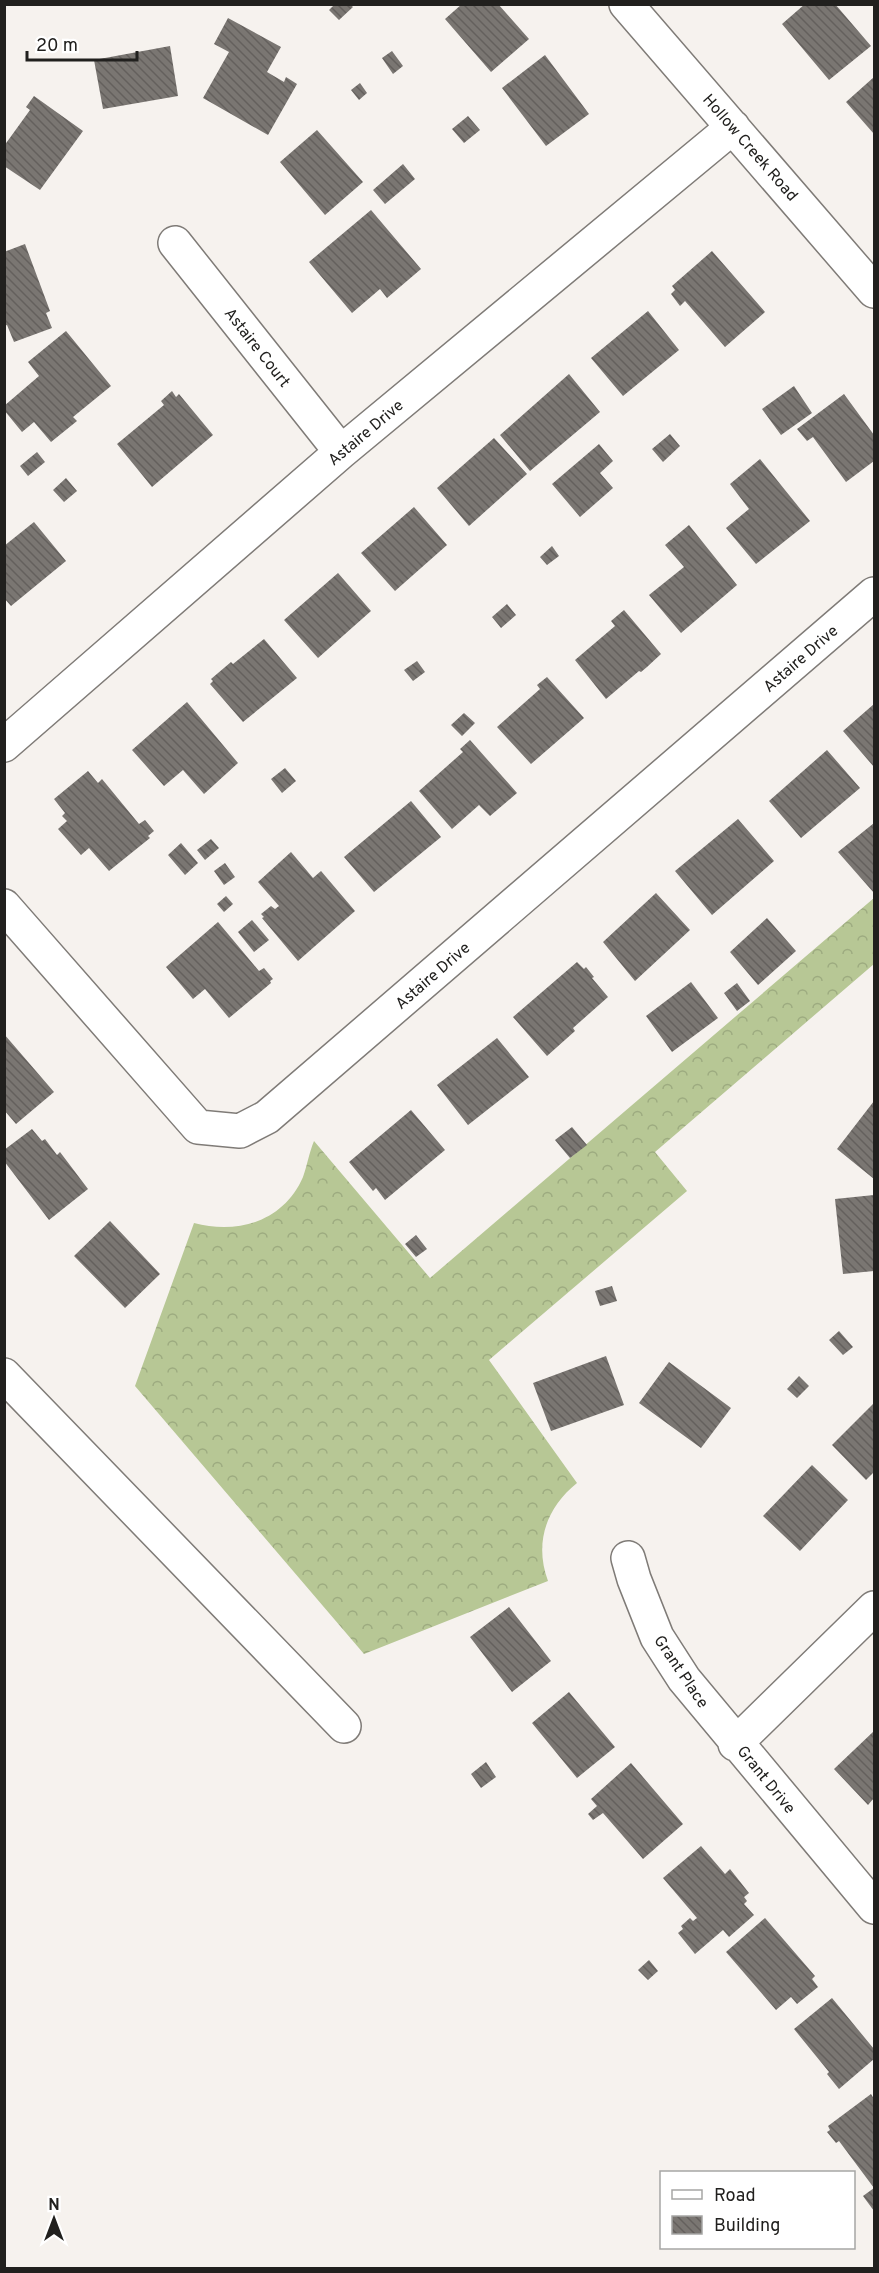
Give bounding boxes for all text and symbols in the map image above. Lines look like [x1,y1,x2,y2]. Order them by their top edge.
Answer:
scale bar [27,24,136,62]
text: 20 m [36,35,78,58]
street label: Hollow Creek Road [697,91,801,206]
street label: Astaire Court [219,304,294,392]
street label: Astaire Drive [324,396,408,471]
street label: Astaire Drive [760,622,843,697]
street label: Astaire Drive [392,939,475,1014]
street label: Grant Place [649,1632,712,1712]
street label: Grant Drive [732,1742,799,1818]
legend [660,2171,855,2249]
text: Road [714,2185,756,2208]
north arrow [24,2189,84,2249]
text: N [48,2196,60,2216]
text: Building [714,2215,780,2238]

